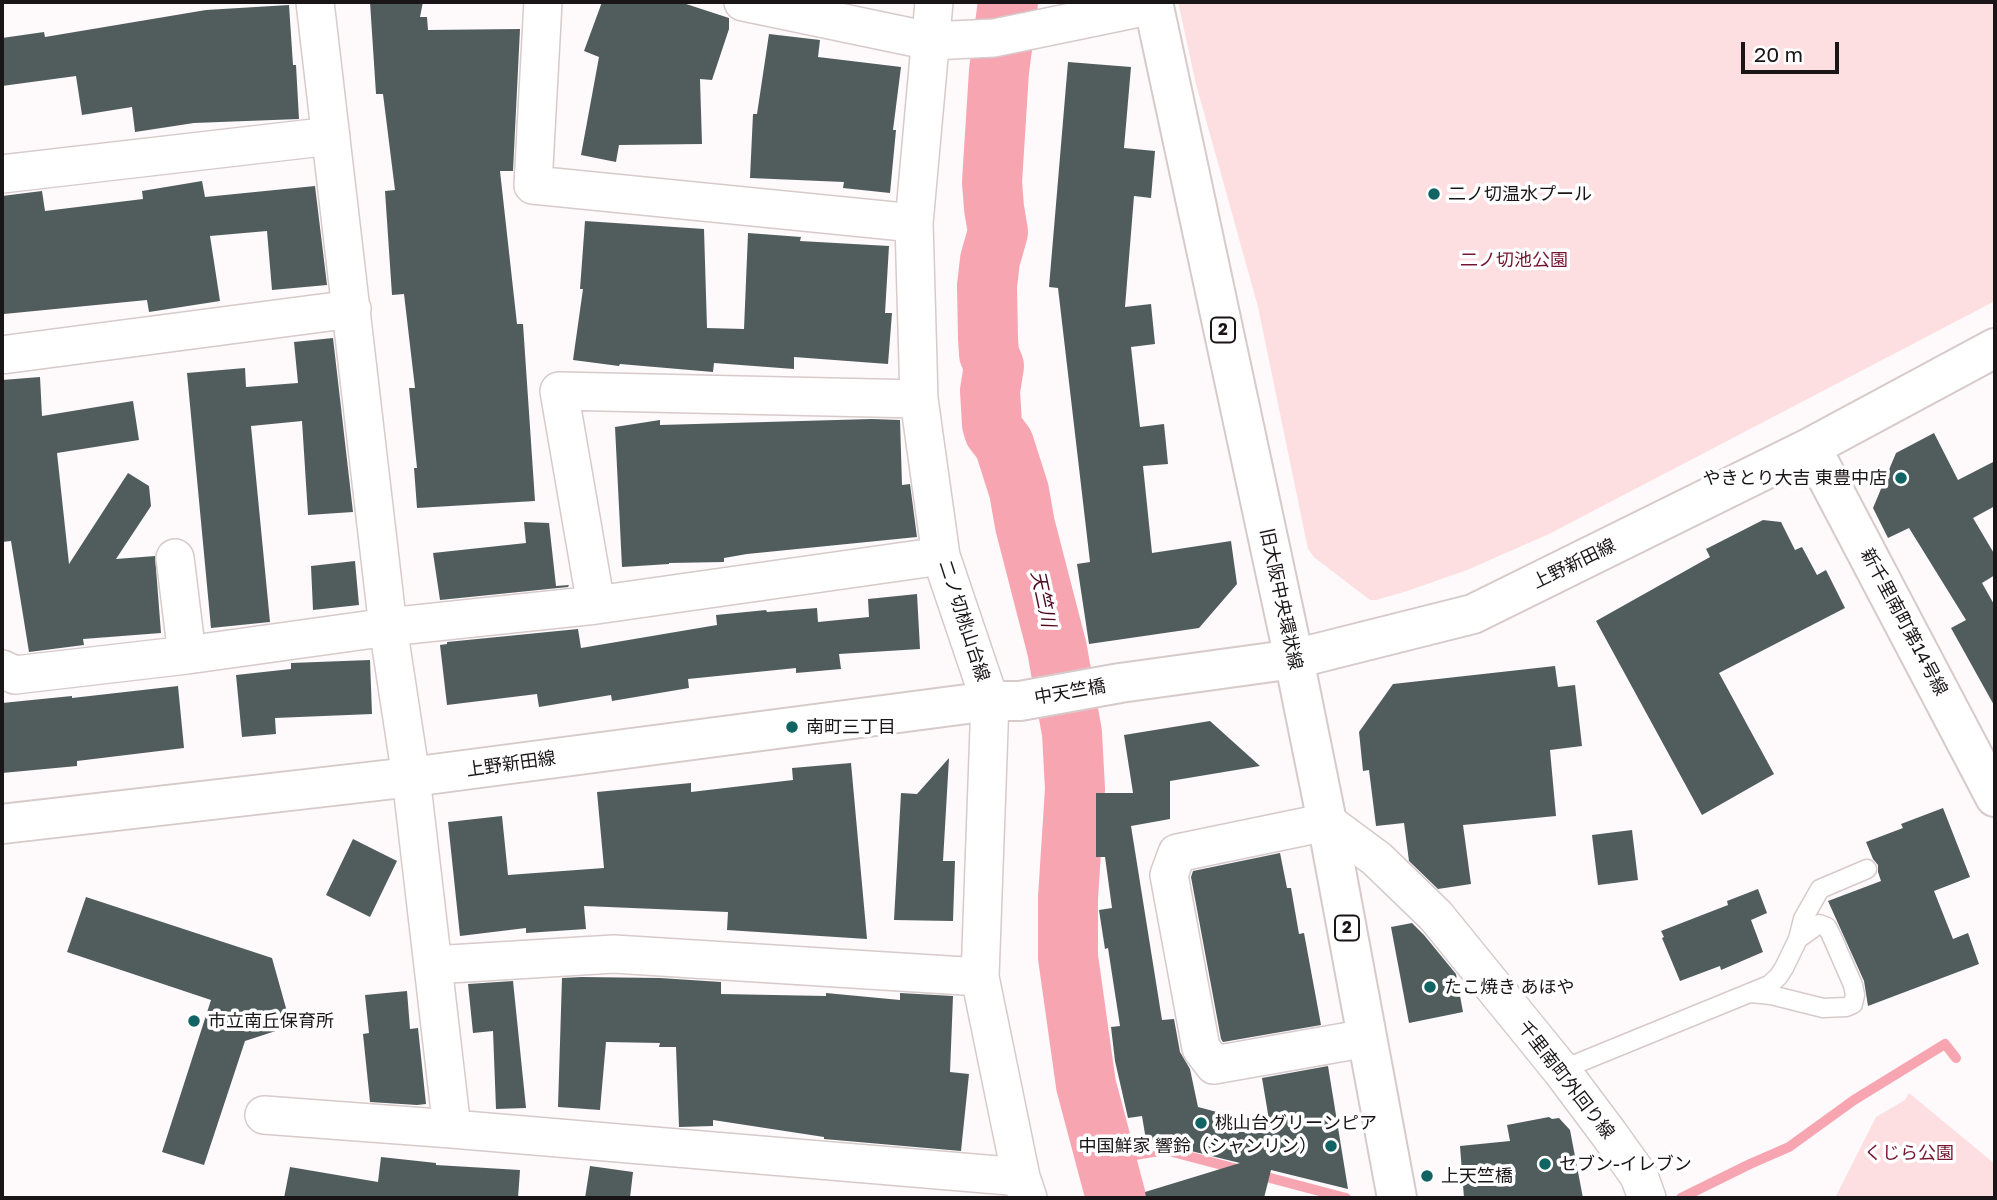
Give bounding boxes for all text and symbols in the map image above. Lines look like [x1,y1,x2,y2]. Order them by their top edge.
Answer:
scale bar [1745,28,1843,72]
text: 20 m [1754,41,1803,67]
place label: 二ノ切温水プール [1448,183,1592,205]
marker: 二ノ切温水プール [1426,186,1442,202]
park label: 二ノ切池公園 [1460,249,1568,271]
road number: 2 [1211,318,1235,342]
place label: やきとり大吉 東豊中店 [1703,467,1887,489]
marker: やきとり大吉 東豊中店 [1893,470,1909,486]
street label: 旧大阪中央環状線 [1255,526,1307,672]
street label: 上野新田線 [1529,535,1619,593]
street label: 新千里南町第14号線 [1856,545,1952,699]
street label: 二ノ切桃山台線 [934,558,994,684]
water label: 天竺川 [1026,569,1060,629]
street label: 中天竺橋 [1033,675,1107,709]
place label: 南町三丁目 [806,716,896,738]
marker: 南町三丁目 [784,719,800,735]
street label: 上野新田線 [465,747,557,781]
road number: 2 [1335,916,1359,940]
place label: たこ焼き あほや [1444,976,1574,998]
marker: たこ焼き あほや [1422,979,1438,995]
place label: 市立南丘保育所 [208,1010,334,1032]
marker: 市立南丘保育所 [186,1013,202,1029]
street label: 千里南町外回り線 [1513,1017,1619,1143]
place label: 桃山台グリーンピア [1215,1112,1377,1134]
marker: 桃山台グリーンピア [1193,1115,1209,1131]
place label: 中国鮮家 響鈴（シャンリン） [1079,1135,1317,1157]
marker: 中国鮮家 響鈴（シャンリン） [1323,1138,1339,1154]
park label: くじら公園 [1864,1142,1954,1164]
place label: セブン-イレブン [1559,1153,1692,1175]
marker: セブン-イレブン [1537,1156,1553,1172]
place label: 上天竺橋 [1441,1165,1513,1187]
marker: 上天竺橋 [1419,1168,1435,1184]

